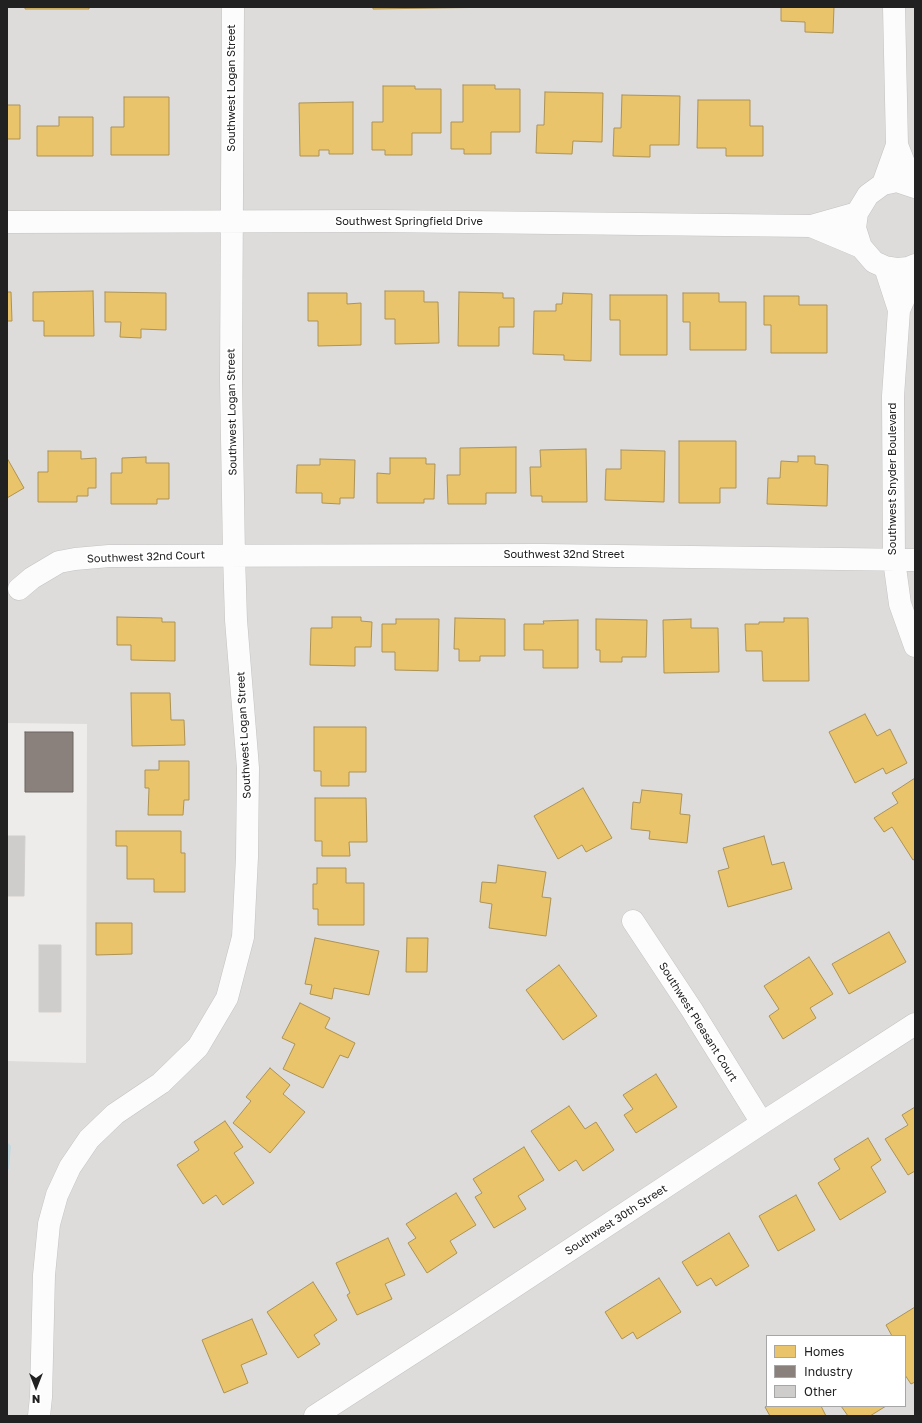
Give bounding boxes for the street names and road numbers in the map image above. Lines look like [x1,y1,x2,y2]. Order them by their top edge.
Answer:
street label: Southwest Logan Street [225,24,239,152]
street label: Southwest Springfield Drive [335,215,483,229]
street label: Southwest Logan Street [224,348,240,476]
street label: Southwest Snyder Boulevard [886,403,900,555]
street label: Southwest 32nd Court [87,548,205,566]
street label: Southwest 32nd Street [503,548,625,562]
street label: Southwest Logan Street [234,671,254,799]
street label: Southwest Pleasant Court [656,960,740,1084]
street label: Southwest 30th Street [562,1182,670,1258]

